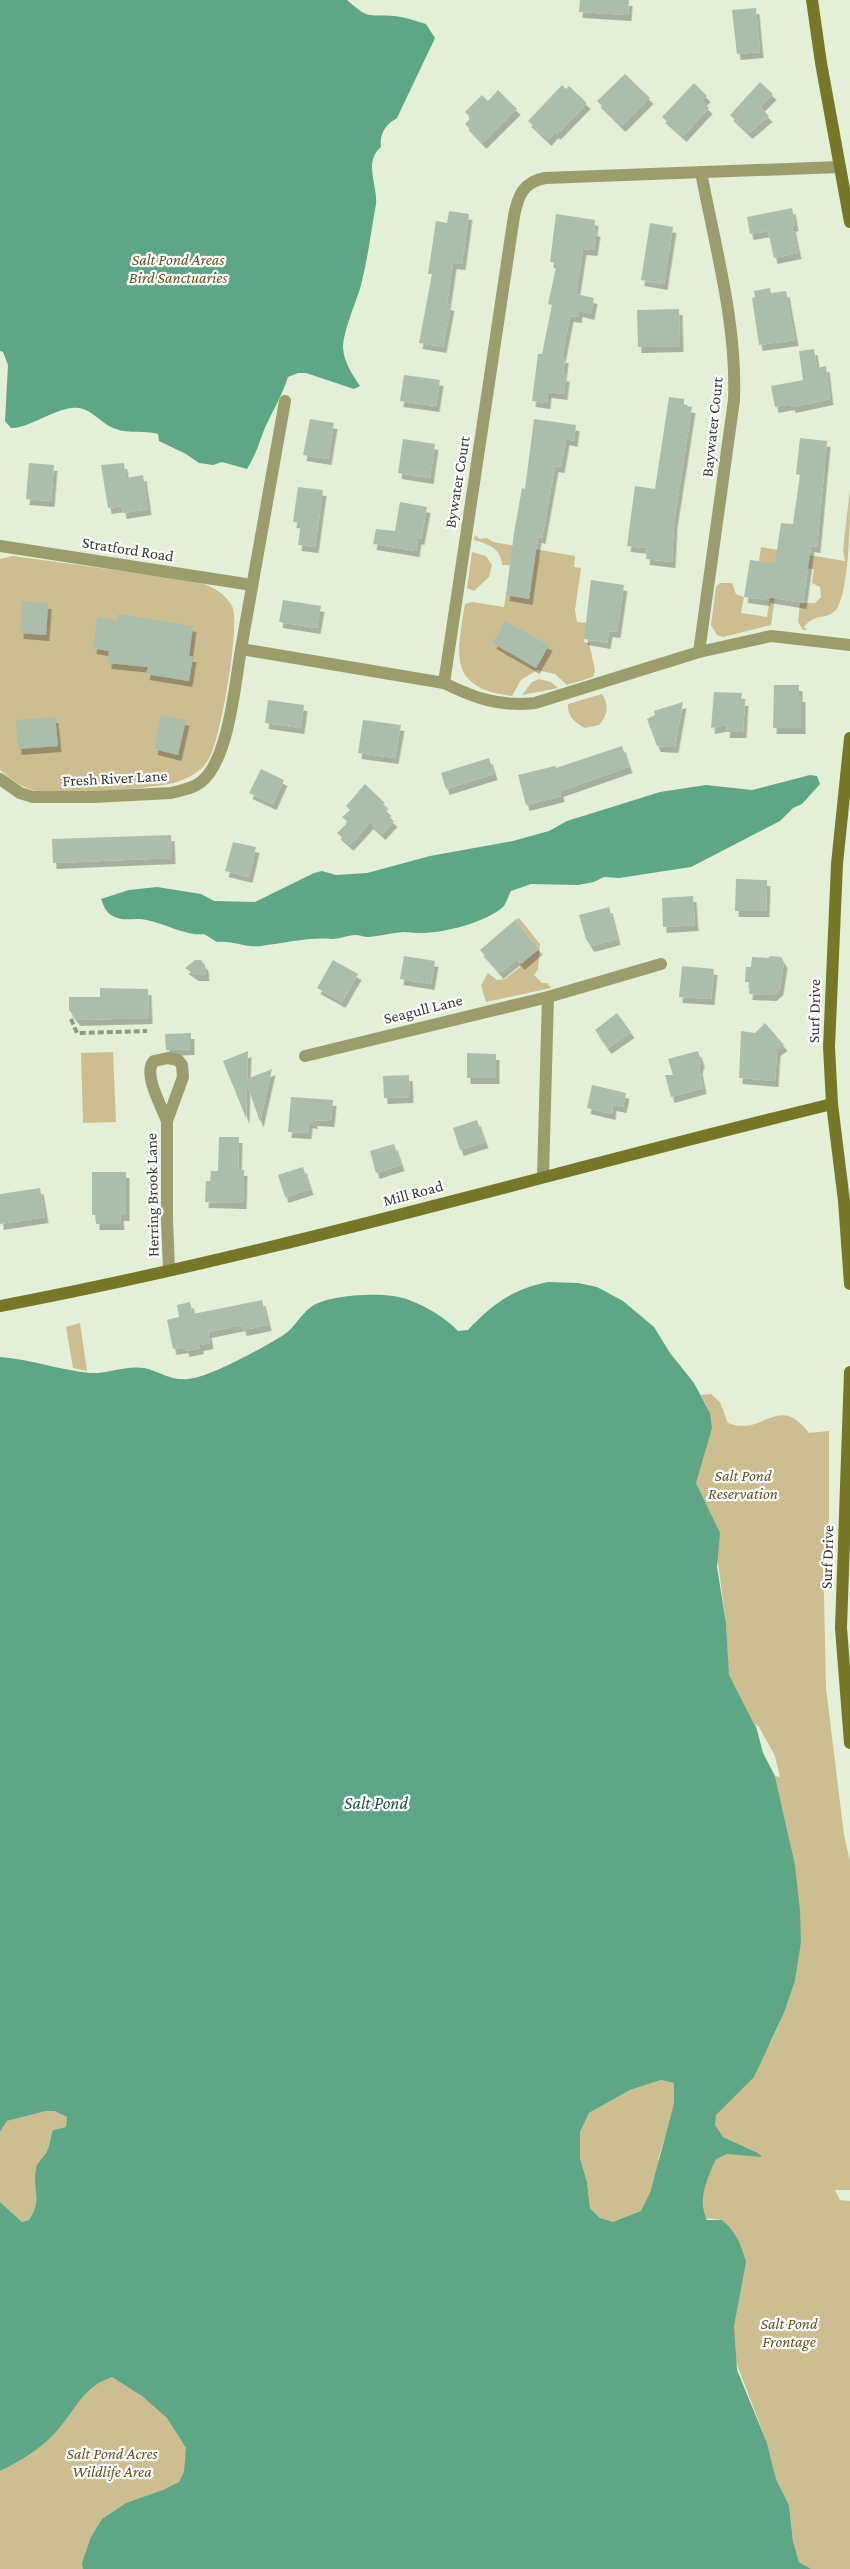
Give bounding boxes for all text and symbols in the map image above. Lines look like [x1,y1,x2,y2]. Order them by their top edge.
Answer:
park label: Salt Pond Areas Bird Sanctuaries [129,251,227,286]
street label: Baywater Court [698,376,727,478]
street label: Bywater Court [441,434,474,529]
street label: Stratford Road [81,533,176,565]
street label: Fresh River Lane [62,767,168,789]
street label: Surf Drive [805,979,823,1043]
street label: Seagull Lane [382,991,464,1028]
street label: Herring Brook Lane [142,1133,163,1257]
street label: Mill Road [381,1177,445,1209]
park label: Salt Pond Reservation [708,1467,778,1502]
street label: Surf Drive [817,1525,837,1589]
water label: Salt Pond [344,1793,408,1813]
park label: Salt Pond Frontage [761,2315,818,2351]
park label: Salt Pond Acres Wildlife Area [67,2445,157,2481]

